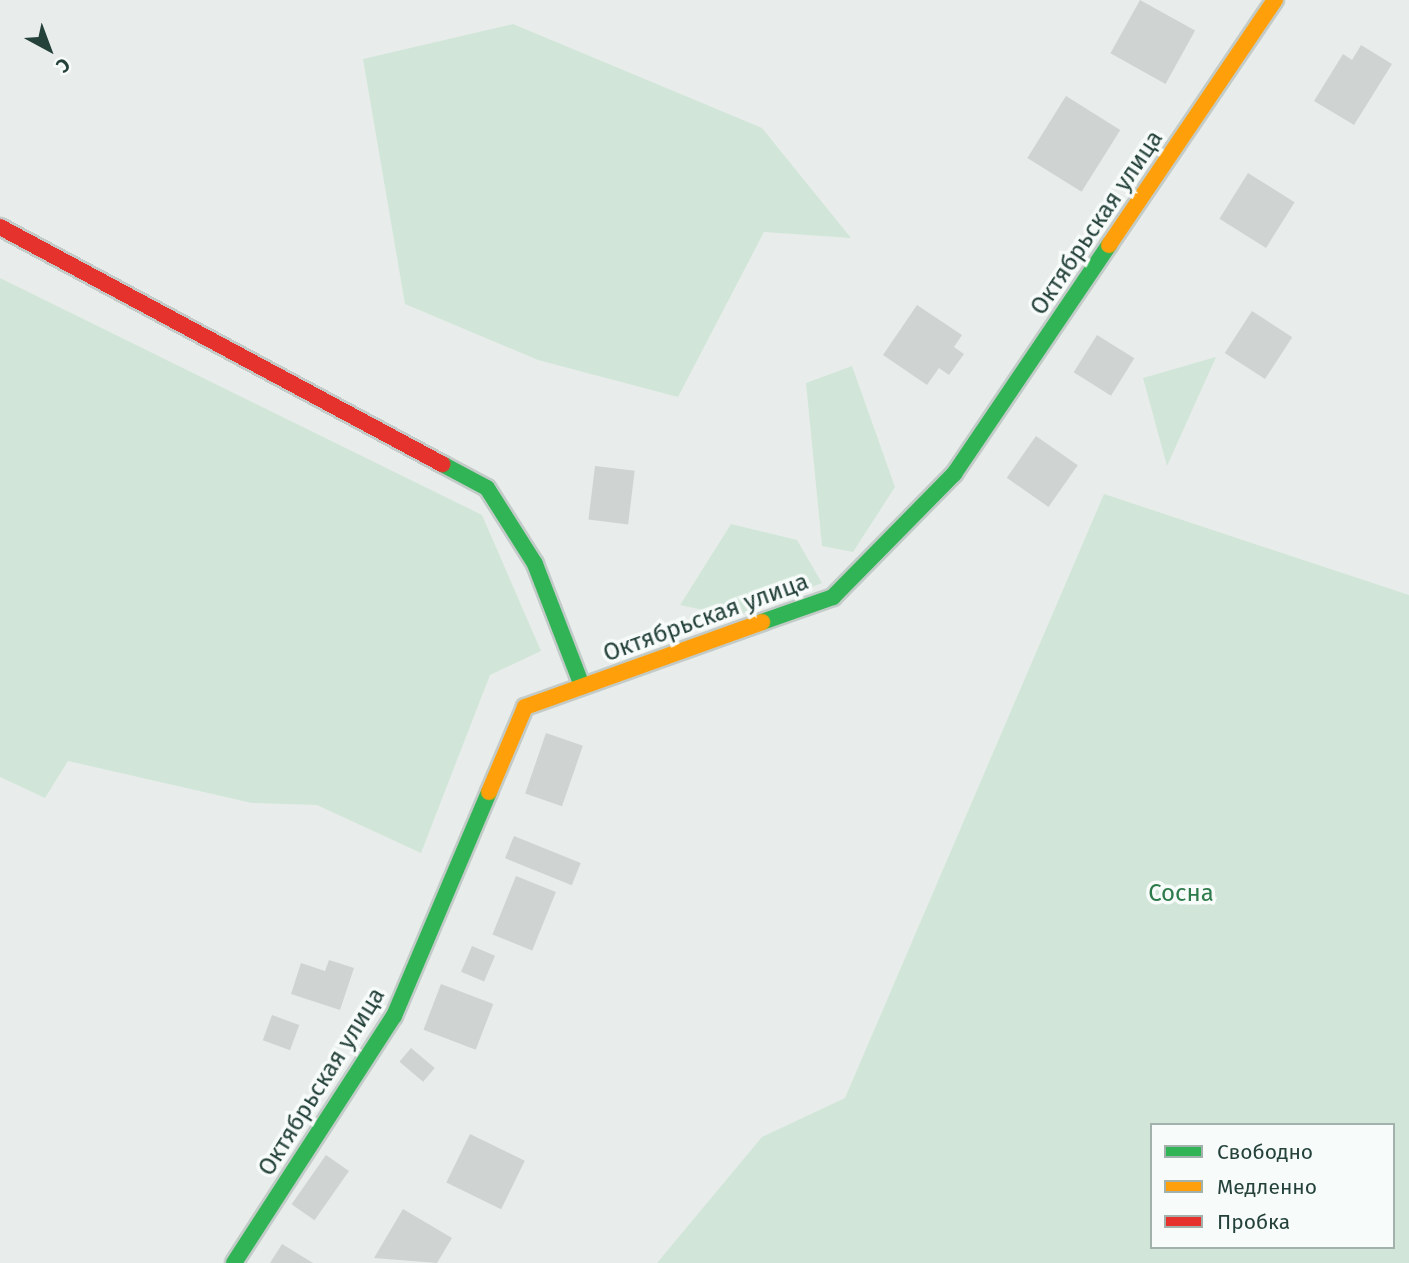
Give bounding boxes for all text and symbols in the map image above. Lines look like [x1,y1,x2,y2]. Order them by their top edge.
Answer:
north arrow [14,14,84,84]
text: С [51,53,75,77]
street label: Октябрьская улица [1025,125,1169,321]
street label: Октябрьская улица [599,567,813,669]
park label: Сосна [1148,880,1214,908]
street label: Октябрьская улица [252,983,392,1181]
legend [1150,1123,1395,1249]
text: Свободно [1217,1139,1313,1165]
text: Медленно [1217,1174,1317,1200]
text: Пробка [1217,1209,1290,1235]

